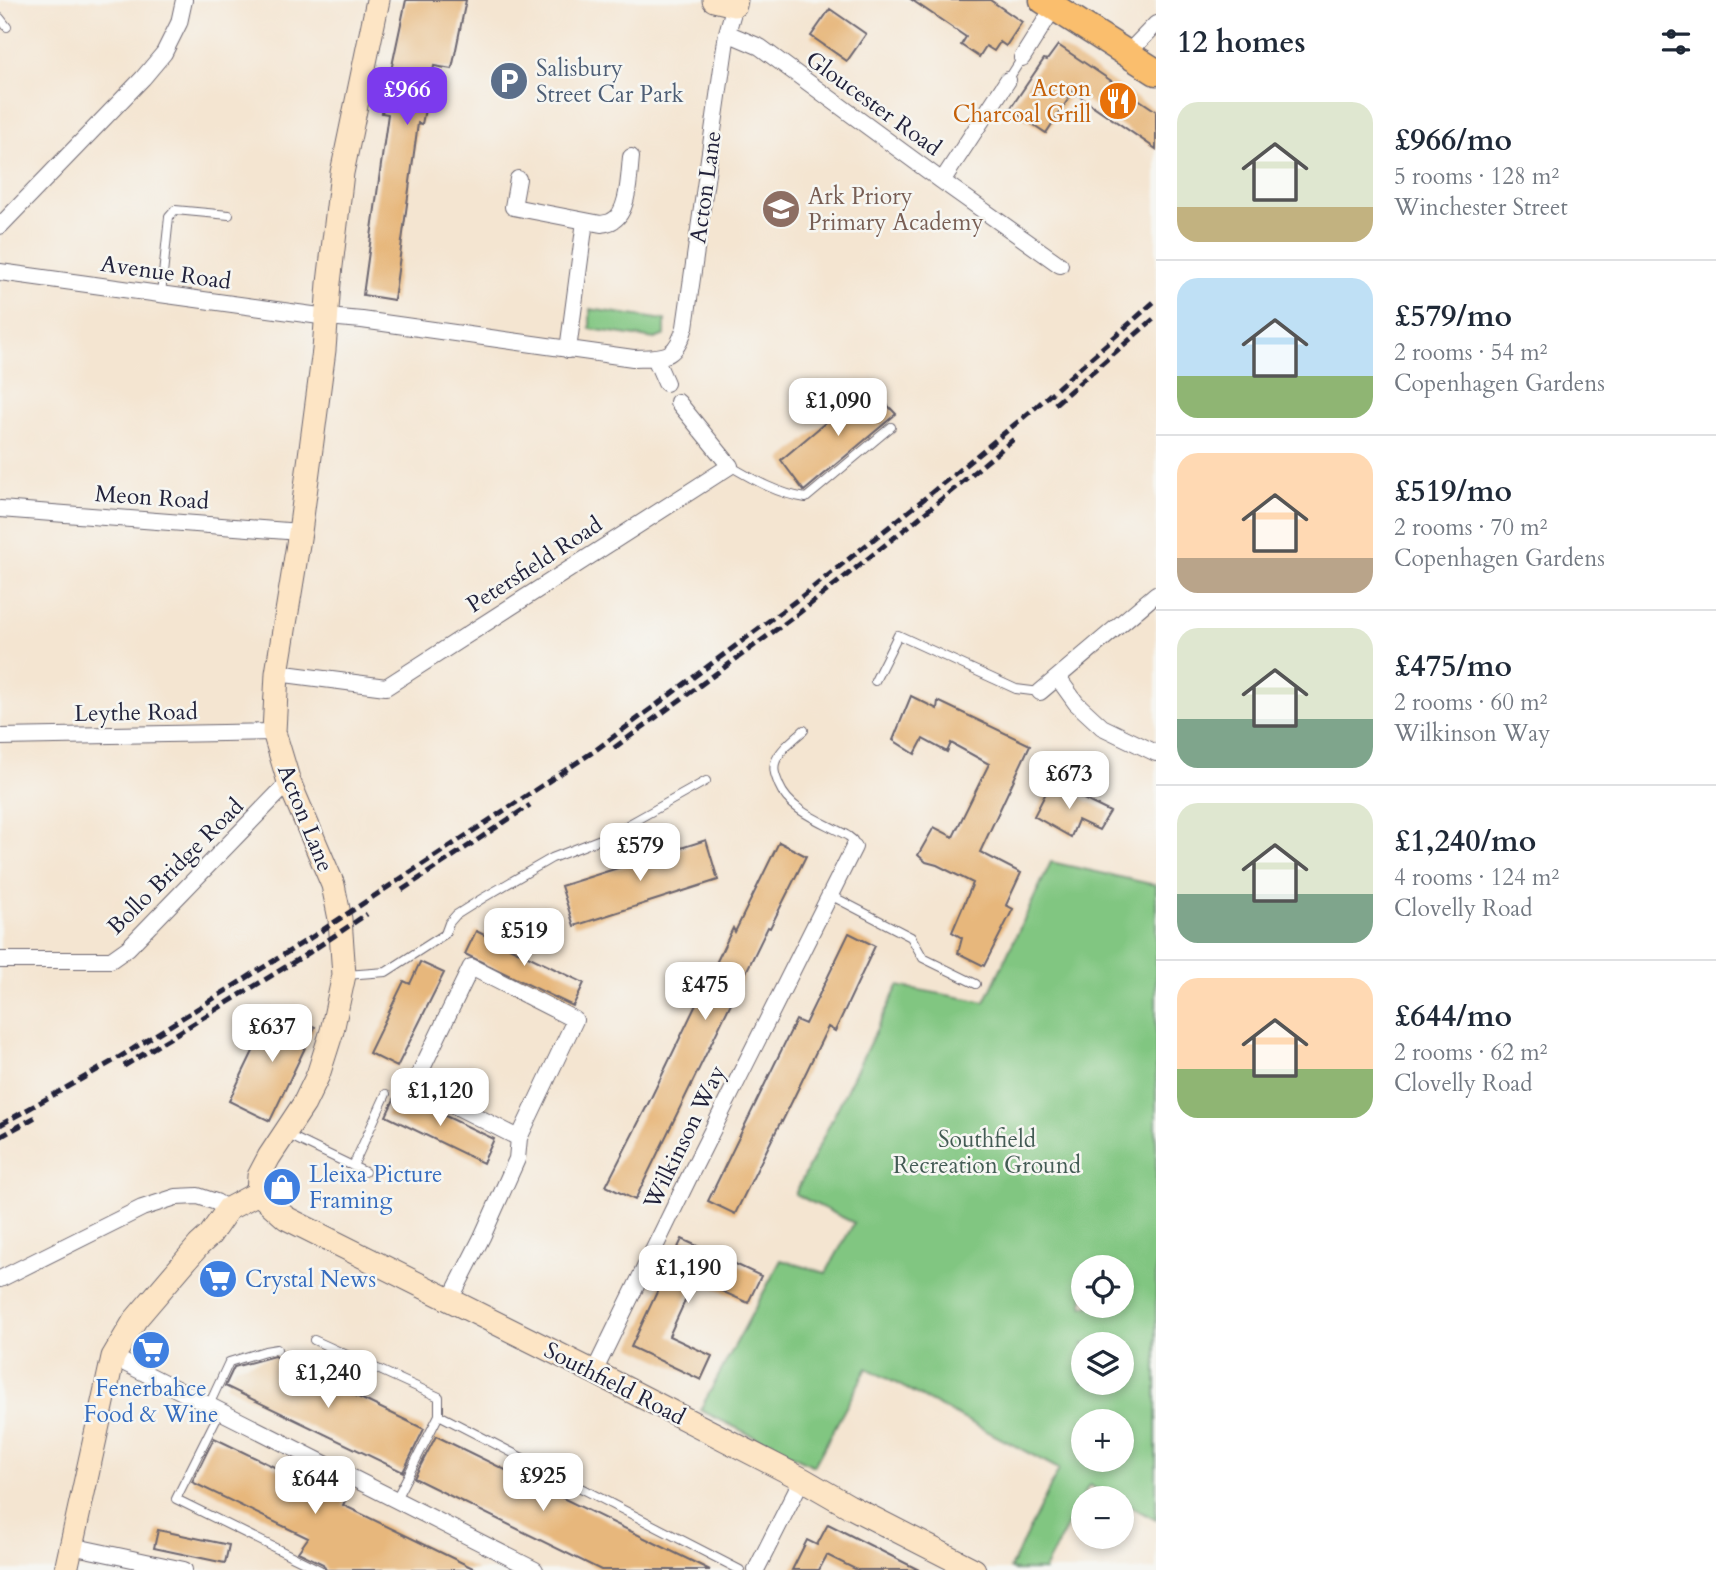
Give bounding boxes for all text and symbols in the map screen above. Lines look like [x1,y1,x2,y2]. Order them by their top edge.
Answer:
text: 12 homes [1177,22,1306,63]
icon: filters [1657,23,1695,61]
street label: Gloucester Road [800,44,948,164]
place label: Salisbury Street Car Park [536,53,685,110]
parking icon: Salisbury Street Car Park [488,60,530,102]
pin: £966 [366,68,448,127]
place label: Acton Charcoal Grill [953,73,1091,130]
text: £966 [383,74,431,105]
restaurant icon: Acton Charcoal Grill [1097,80,1139,122]
text: £966/mo [1394,120,1512,161]
street label: Acton Lane [682,129,729,245]
icon: home [1233,130,1317,214]
text: 5 rooms · 128 m² [1394,161,1559,192]
place label: Ark Priory Primary Academy [808,181,984,238]
school or university icon: Ark Priory Primary Academy [760,188,802,230]
text: Winchester Street [1394,192,1568,223]
street label: Avenue Road [99,248,234,297]
text: £579/mo [1394,296,1512,337]
icon: home [1233,306,1317,390]
text: 2 rooms · 54 m² [1394,337,1547,368]
text: Copenhagen Gardens [1394,368,1605,399]
pin: £1,090 [781,378,895,438]
text: £1,090 [805,385,871,416]
text: £519/mo [1394,471,1512,512]
street label: Meon Road [94,478,211,517]
icon: home [1233,481,1317,565]
street label: Petersfield Road [460,509,609,620]
text: 2 rooms · 70 m² [1394,512,1547,543]
text: Copenhagen Gardens [1394,543,1605,574]
text: £475/mo [1394,646,1512,687]
icon: home [1233,656,1317,740]
text: 2 rooms · 60 m² [1394,687,1547,718]
street label: Leythe Road [74,696,199,729]
text: Wilkinson Way [1394,718,1550,749]
pin: £673 [1028,752,1110,811]
text: £673 [1045,758,1093,789]
street label: Acton Lane [270,760,341,876]
street label: Bollo Bridge Road [100,791,251,941]
text: £1,240/mo [1394,821,1536,862]
pin: £579 [599,824,681,883]
text: £579 [616,830,664,861]
icon: home [1233,831,1317,915]
text: 4 rooms · 124 m² [1394,862,1559,893]
text: Clovelly Road [1394,893,1533,924]
pin: £519 [483,908,565,968]
text: £519 [500,915,548,946]
pin: £475 [664,962,746,1022]
text: £475 [681,969,729,1000]
text: £644/mo [1394,996,1512,1037]
pin: £637 [231,1004,313,1064]
icon: home [1233,1006,1317,1090]
text: £637 [248,1011,296,1042]
text: 2 rooms · 62 m² [1394,1037,1547,1068]
street label: Wilkinson Way [636,1060,733,1215]
pin: £1,120 [383,1068,497,1128]
text: Clovelly Road [1394,1068,1533,1099]
text: £1,120 [407,1075,473,1106]
park label: Southfield Recreation Ground [893,1124,1082,1181]
place label: Lleixa Picture Framing [309,1159,443,1216]
shop icon: Lleixa Picture Framing [261,1166,303,1208]
pin: £1,190 [631,1246,745,1305]
text: £1,190 [655,1252,721,1283]
map controls [1071,1255,1134,1549]
button: locate [1071,1255,1134,1318]
supermarket icon: Crystal News [197,1258,239,1300]
place label: Crystal News [245,1264,376,1295]
supermarket icon: Fenerbahce Food & Wine [130,1329,172,1371]
button: layers [1071,1332,1134,1395]
street label: Southfield Road [539,1335,691,1433]
pin: £1,240 [271,1350,385,1410]
text: £1,240 [295,1357,361,1388]
place label: Fenerbahce Food & Wine [83,1373,219,1430]
button: + [1071,1409,1134,1472]
pin: £925 [502,1454,584,1513]
pin: £644 [274,1456,356,1516]
text: £925 [519,1460,567,1491]
text: £644 [291,1463,339,1494]
button: − [1071,1486,1134,1549]

